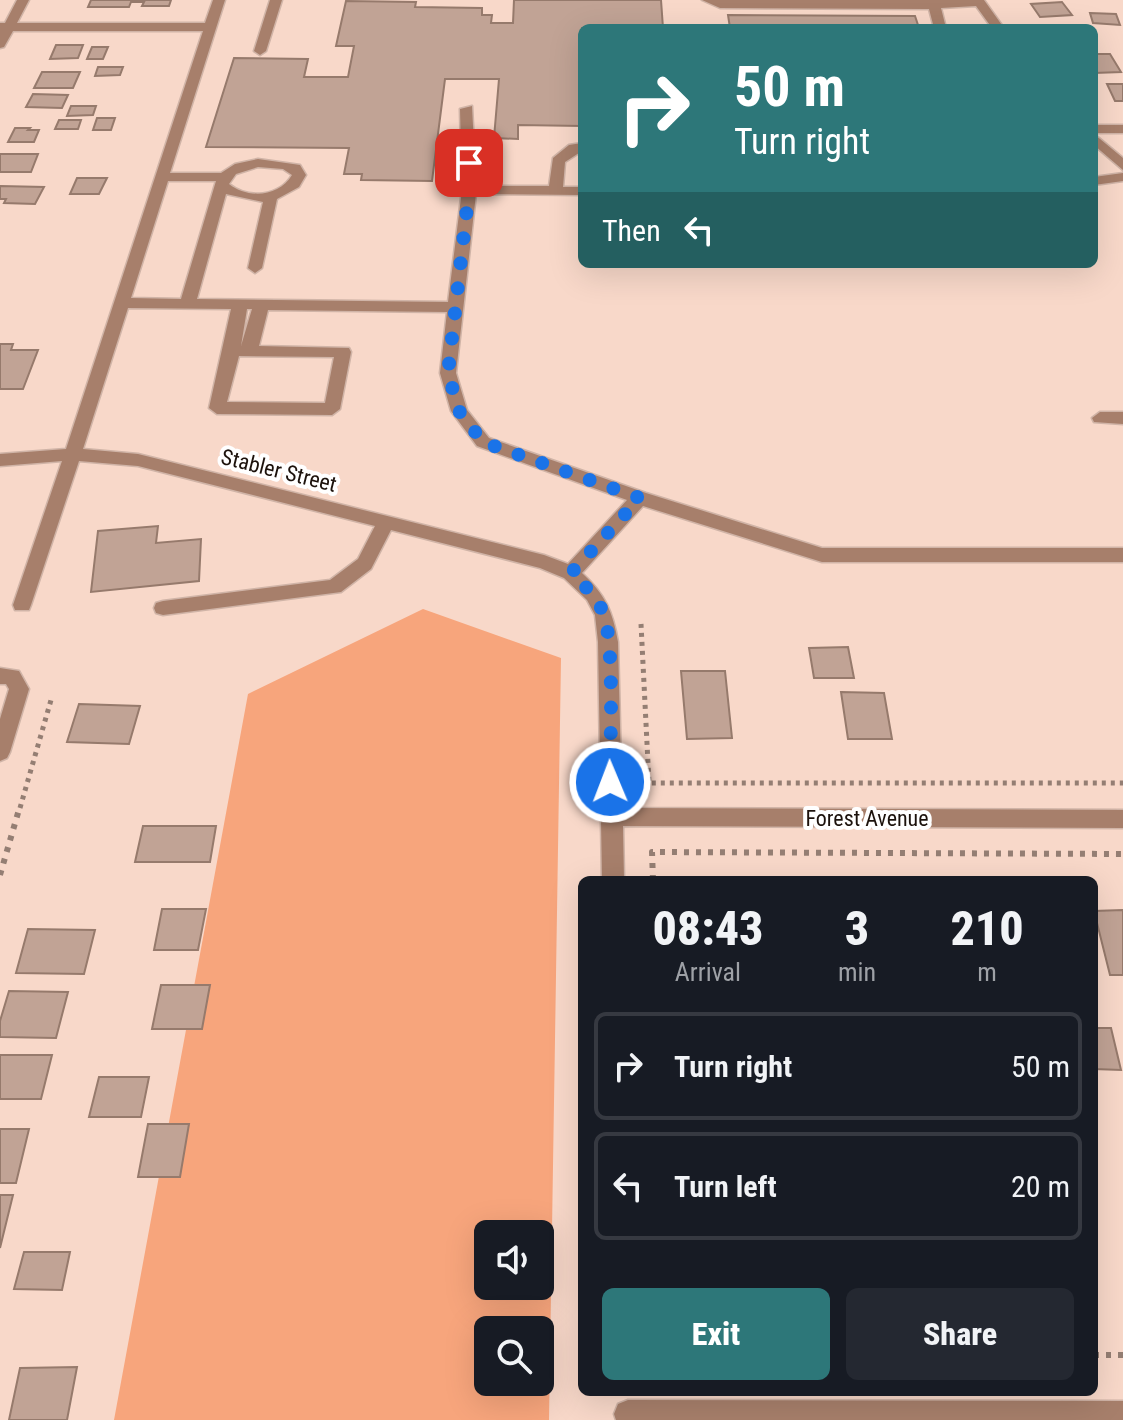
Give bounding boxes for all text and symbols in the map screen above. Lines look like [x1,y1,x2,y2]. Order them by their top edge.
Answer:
text: 50 m [734,54,845,120]
icon: right [602,56,706,160]
text: Turn right [734,121,870,163]
pin [435,129,503,197]
icon: arrive [447,141,491,185]
icon: left [677,208,721,252]
text: Then [602,213,661,248]
street label: Stabler Street [219,444,339,497]
position arrow [568,740,652,824]
street label: Forest Avenue [805,806,929,831]
text: 08:43 [652,900,764,957]
text: 3 [845,900,869,957]
text: 210 [950,900,1024,957]
text: Arrival [675,957,741,987]
text: min [838,957,876,987]
text: m [977,957,997,987]
icon: right [606,1044,650,1088]
text: Turn right [674,1049,792,1084]
text: 50 m [1011,1049,1070,1084]
icon: left [606,1164,650,1208]
text: Turn left [674,1169,777,1204]
text: 20 m [1011,1169,1070,1204]
map controls [474,1220,554,1396]
button: sound [474,1220,554,1300]
button: Exit [602,1288,830,1380]
button: Share [846,1288,1074,1380]
button: search [474,1316,554,1396]

